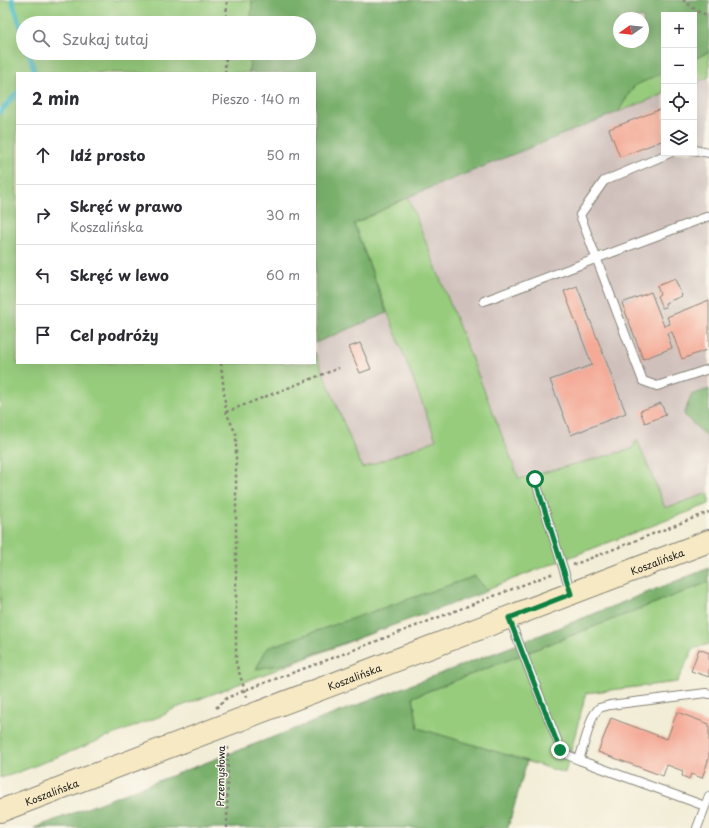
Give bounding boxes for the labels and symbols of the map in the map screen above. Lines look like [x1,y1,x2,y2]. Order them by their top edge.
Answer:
north arrow [613,12,649,48]
route start [526,470,544,488]
street label: Koszalińska [628,543,687,578]
street label: Koszalińska [325,659,384,693]
route end [551,741,569,759]
street label: Przemysłowa [212,745,229,807]
street label: Koszalińska [22,774,81,808]

